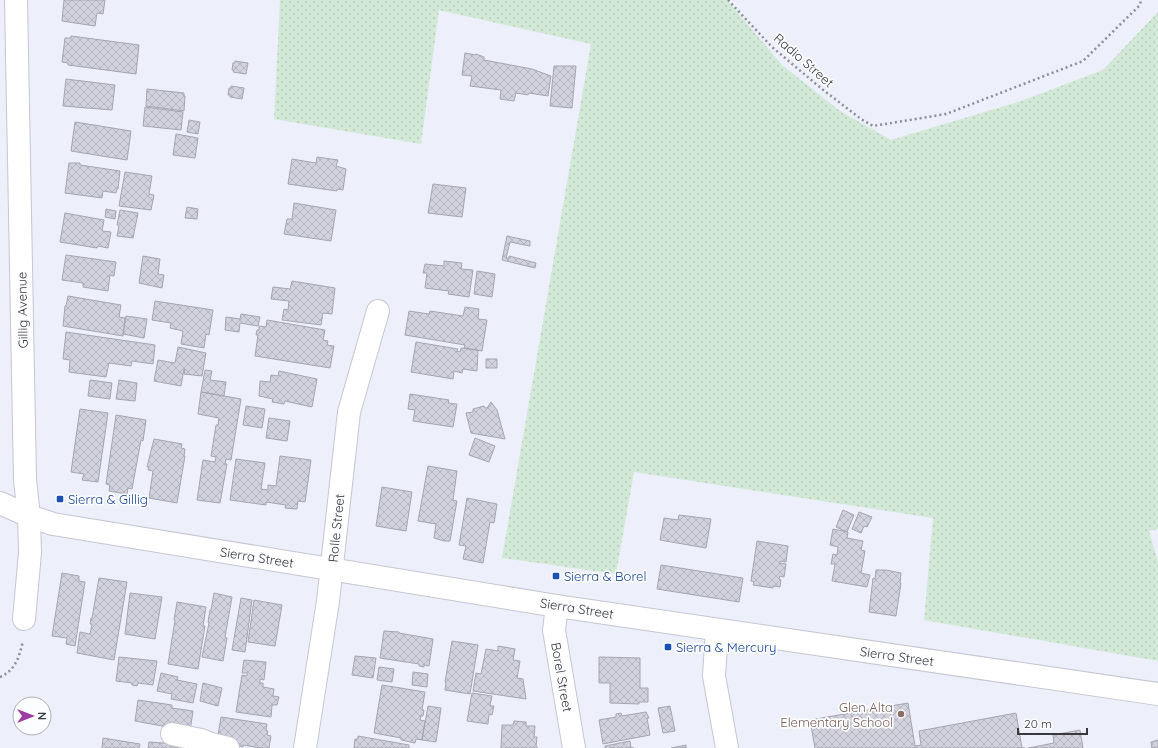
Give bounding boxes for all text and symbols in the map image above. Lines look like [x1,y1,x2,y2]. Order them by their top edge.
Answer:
street label: Radio Street [771,30,837,90]
street label: Gillig Avenue [13,272,31,348]
place label: Sierra & Gillig [68,491,148,507]
street label: Rolle Street [324,493,348,563]
marker: Sierra & Gillig [55,494,65,504]
street label: Sierra Street [219,543,295,571]
place label: Sierra & Borel [564,568,646,584]
marker: Sierra & Borel [551,571,561,581]
street label: Sierra Street [539,594,615,622]
place label: Sierra & Mercury [676,639,776,655]
street label: Borel Street [548,641,576,713]
marker: Sierra & Mercury [663,642,673,652]
street label: Sierra Street [859,643,935,669]
north arrow [12,696,52,736]
place label: Glen Alta Elementary School [780,699,893,730]
marker: Glen Alta Elementary School [896,709,906,719]
scale bar [1018,710,1087,736]
text: N [35,712,49,720]
text: 20 m [1024,716,1052,731]

